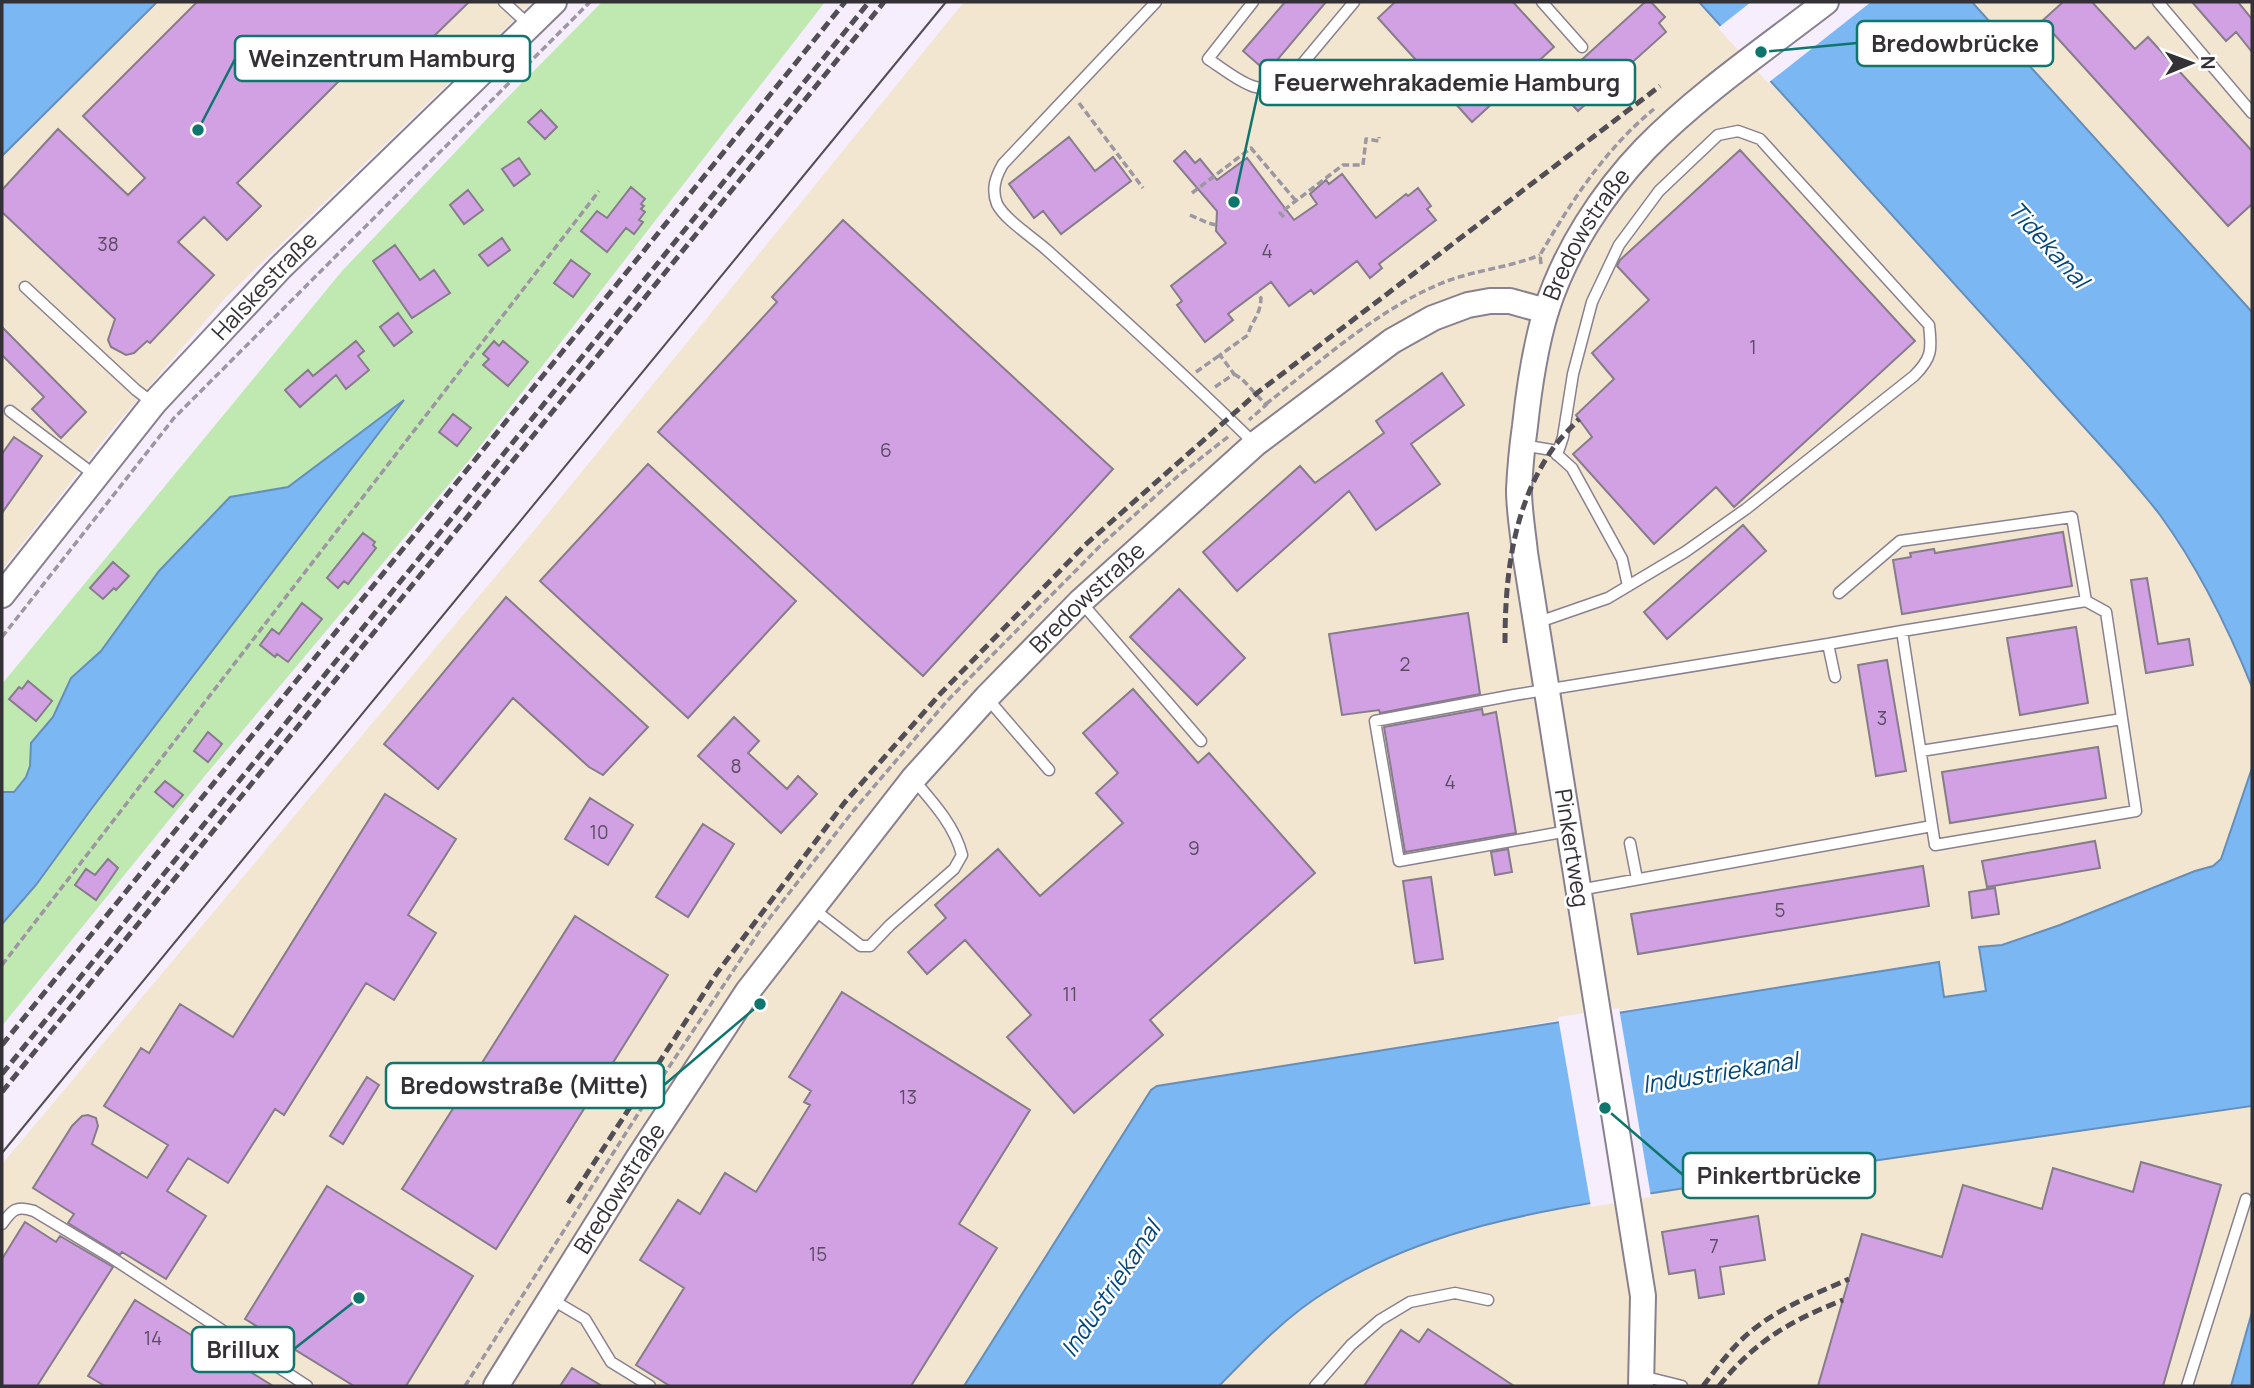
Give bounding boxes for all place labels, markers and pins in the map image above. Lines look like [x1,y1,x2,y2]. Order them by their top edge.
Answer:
callout: Bredowbrücke [1857,21,2053,66]
callout: Weinzentrum Hamburg [235,36,530,81]
callout: Feuerwehrakademie Hamburg [1260,60,1635,105]
callout: Bredowstraße (Mitte) [386,1063,664,1108]
callout: Pinkertbrücke [1683,1153,1875,1198]
callout: Brillux [192,1327,294,1372]

